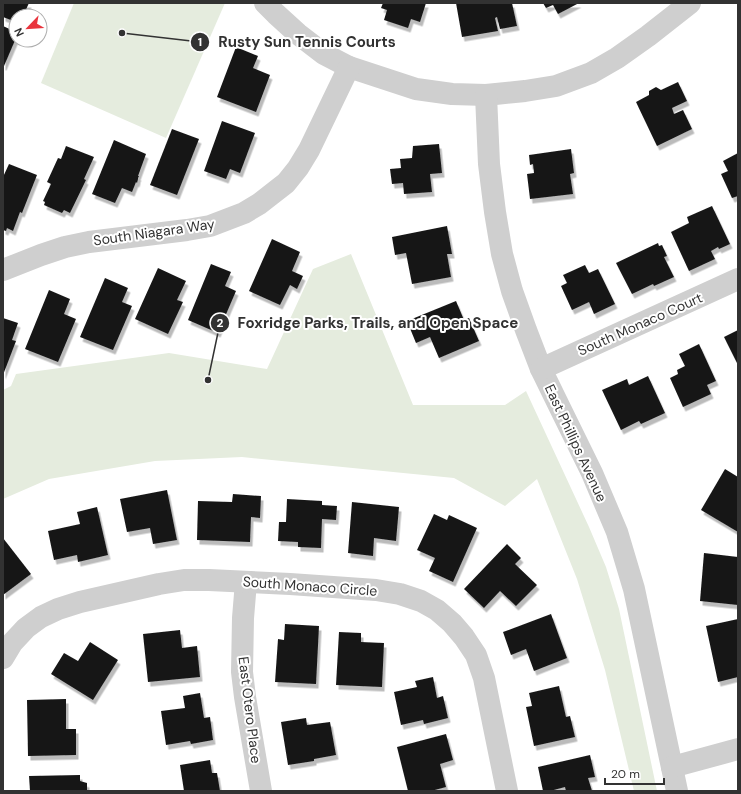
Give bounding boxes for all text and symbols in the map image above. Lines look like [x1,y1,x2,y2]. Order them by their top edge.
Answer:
north arrow [8,8,48,48]
text: N [11,26,27,39]
callout: Rusty Sun Tennis Courts [190,28,403,55]
text: Rusty Sun Tennis Courts [218,32,396,52]
text: 1 [198,34,202,50]
street label: South Niagara Way [92,215,216,249]
street label: South Monaco Court [575,288,705,360]
callout: Foxridge Parks, Trails, and Open Space [210,309,527,336]
text: Foxridge Parks, Trails, and Open Space [238,313,518,333]
text: 2 [217,315,224,331]
street label: East Phillips Avenue [541,381,611,505]
street label: South Monaco Circle [242,572,378,600]
street label: East Otero Place [235,656,265,764]
scale bar [605,760,664,786]
text: 20 m [611,766,640,782]

